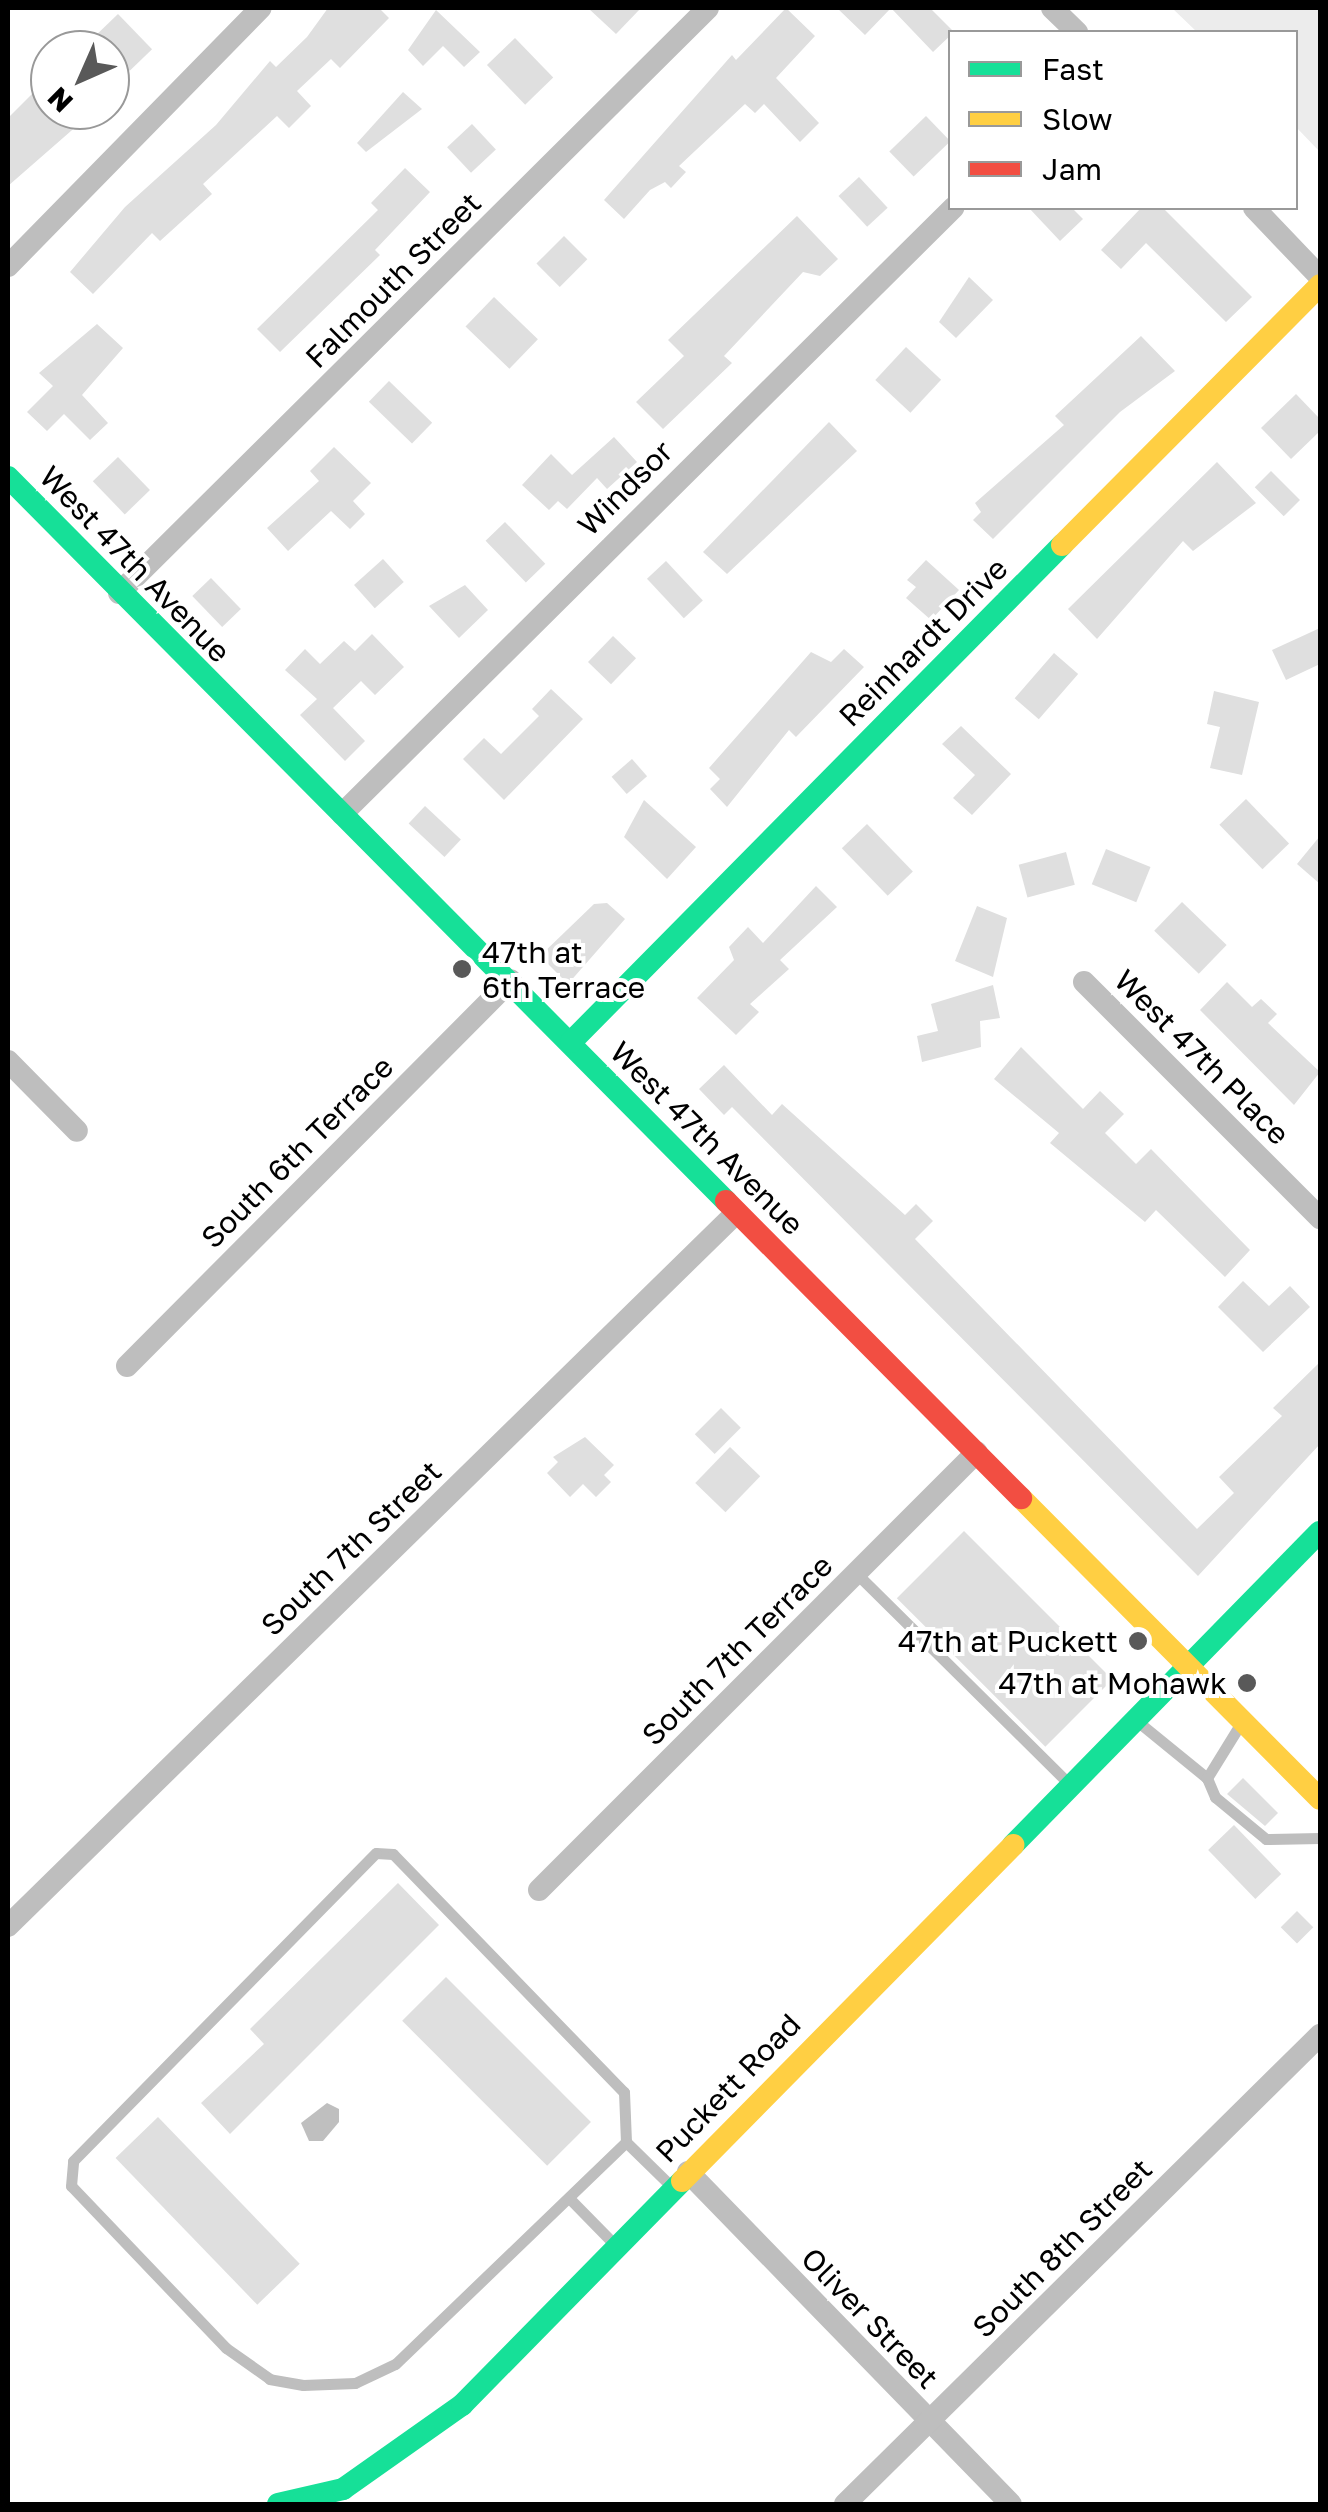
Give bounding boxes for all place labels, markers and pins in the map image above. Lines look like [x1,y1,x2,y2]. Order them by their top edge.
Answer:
place label: 47th at 6th Terrace [482,934,645,1004]
marker: 47th at 6th Terrace [451,958,473,980]
place label: 47th at Puckett [898,1623,1118,1659]
marker: 47th at Puckett [1127,1630,1149,1652]
place label: 47th at Mohawk [999,1665,1227,1701]
marker: 47th at Mohawk [1236,1672,1258,1694]

